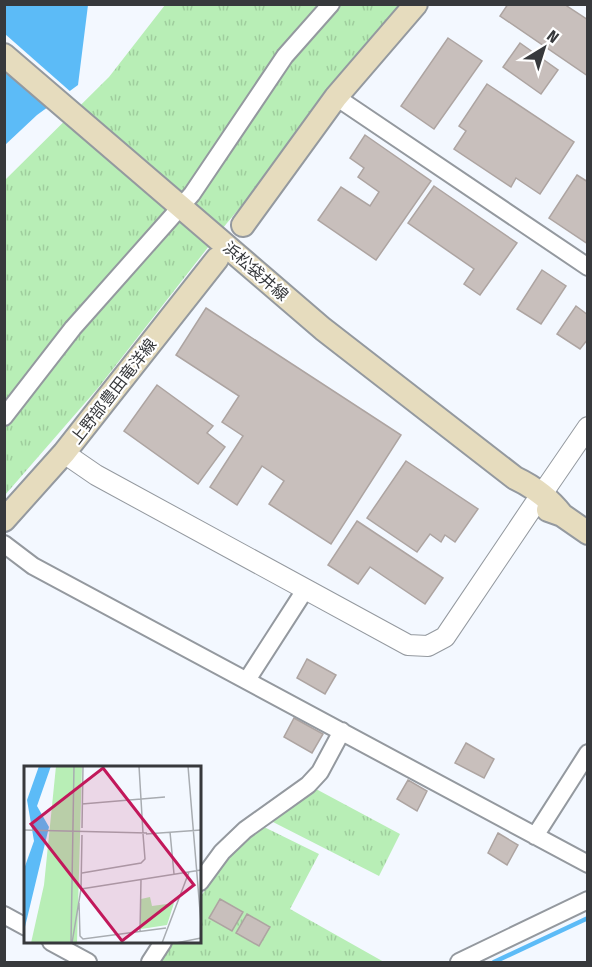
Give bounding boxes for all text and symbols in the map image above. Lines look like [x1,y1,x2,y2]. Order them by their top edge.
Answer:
north arrow [514,18,574,78]
text: N [543,26,563,47]
street label: 浜松袋井線 [219,238,292,305]
street label: 上野部豊田竜洋線 [67,335,160,448]
inset map [24,766,201,943]

